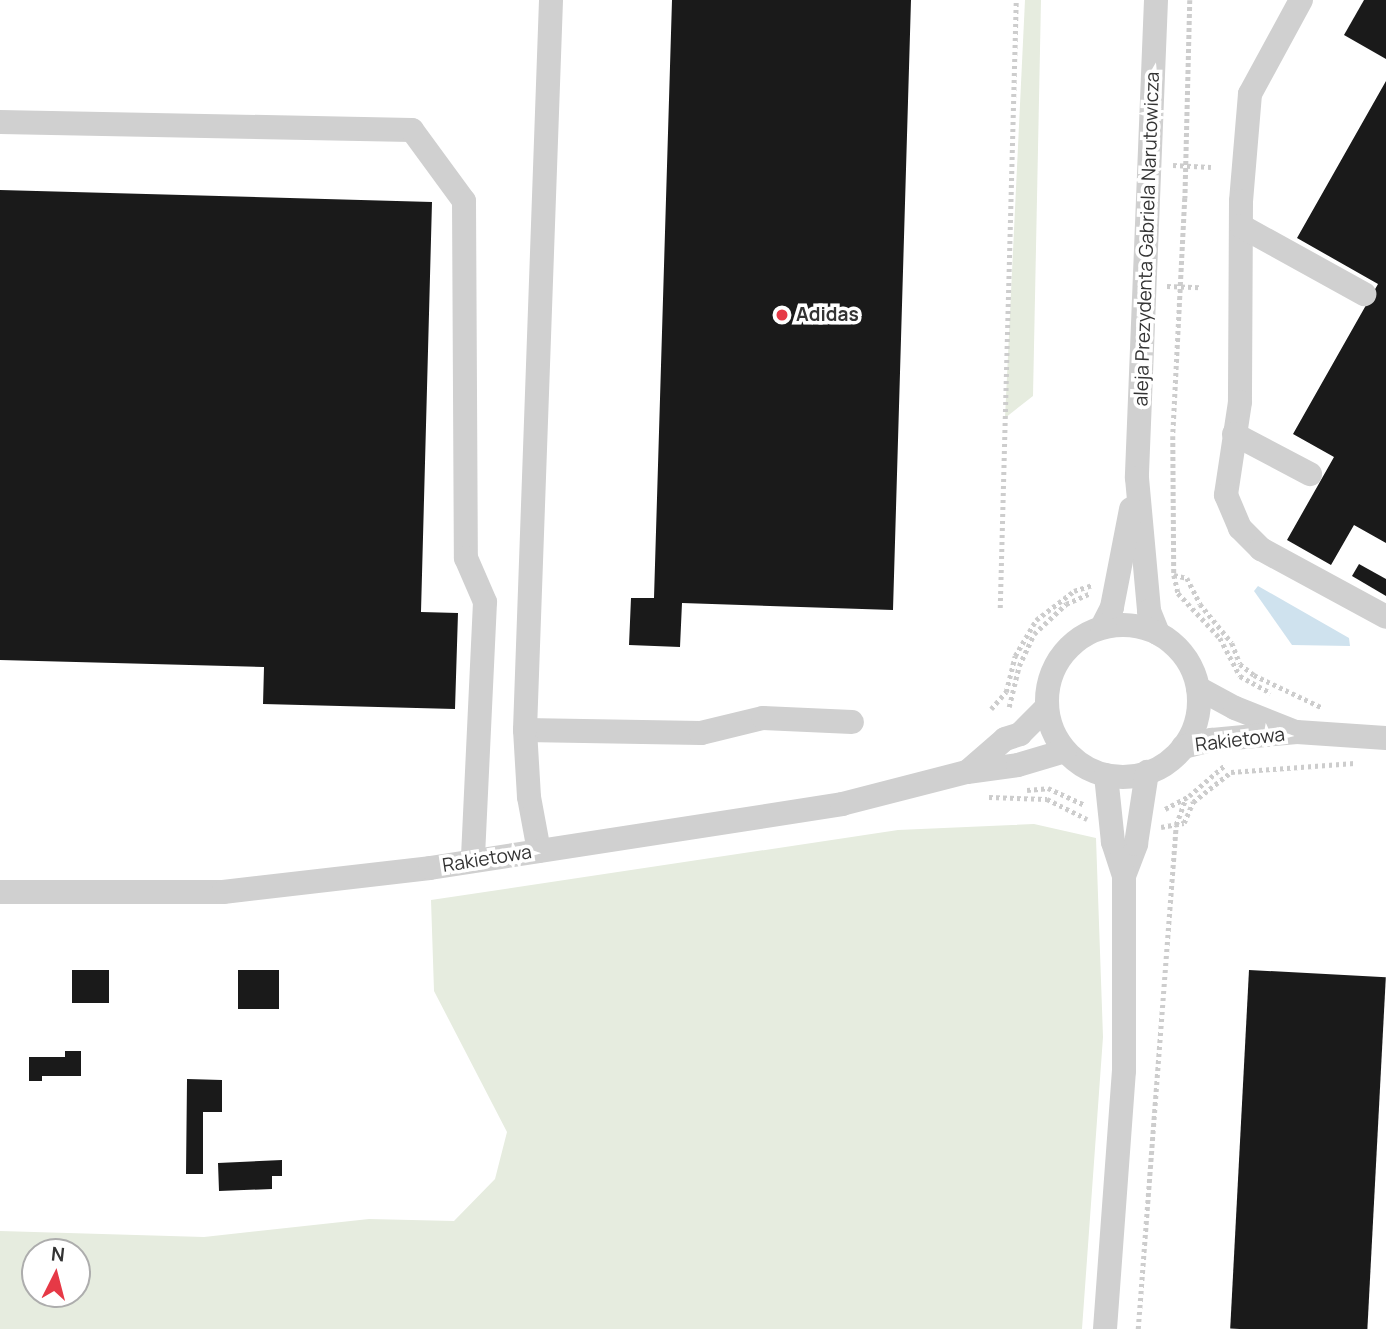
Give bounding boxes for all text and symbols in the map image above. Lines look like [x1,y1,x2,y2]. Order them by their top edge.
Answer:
street label: aleja Prezydenta Gabriela Narutowicza [1130,71,1164,407]
place label: Adidas [796,304,859,326]
marker: Adidas [774,307,790,323]
street label: Rakietowa [1194,723,1286,757]
street label: Rakietowa [441,841,533,877]
north arrow [21,1238,91,1308]
text: N [50,1240,66,1268]

